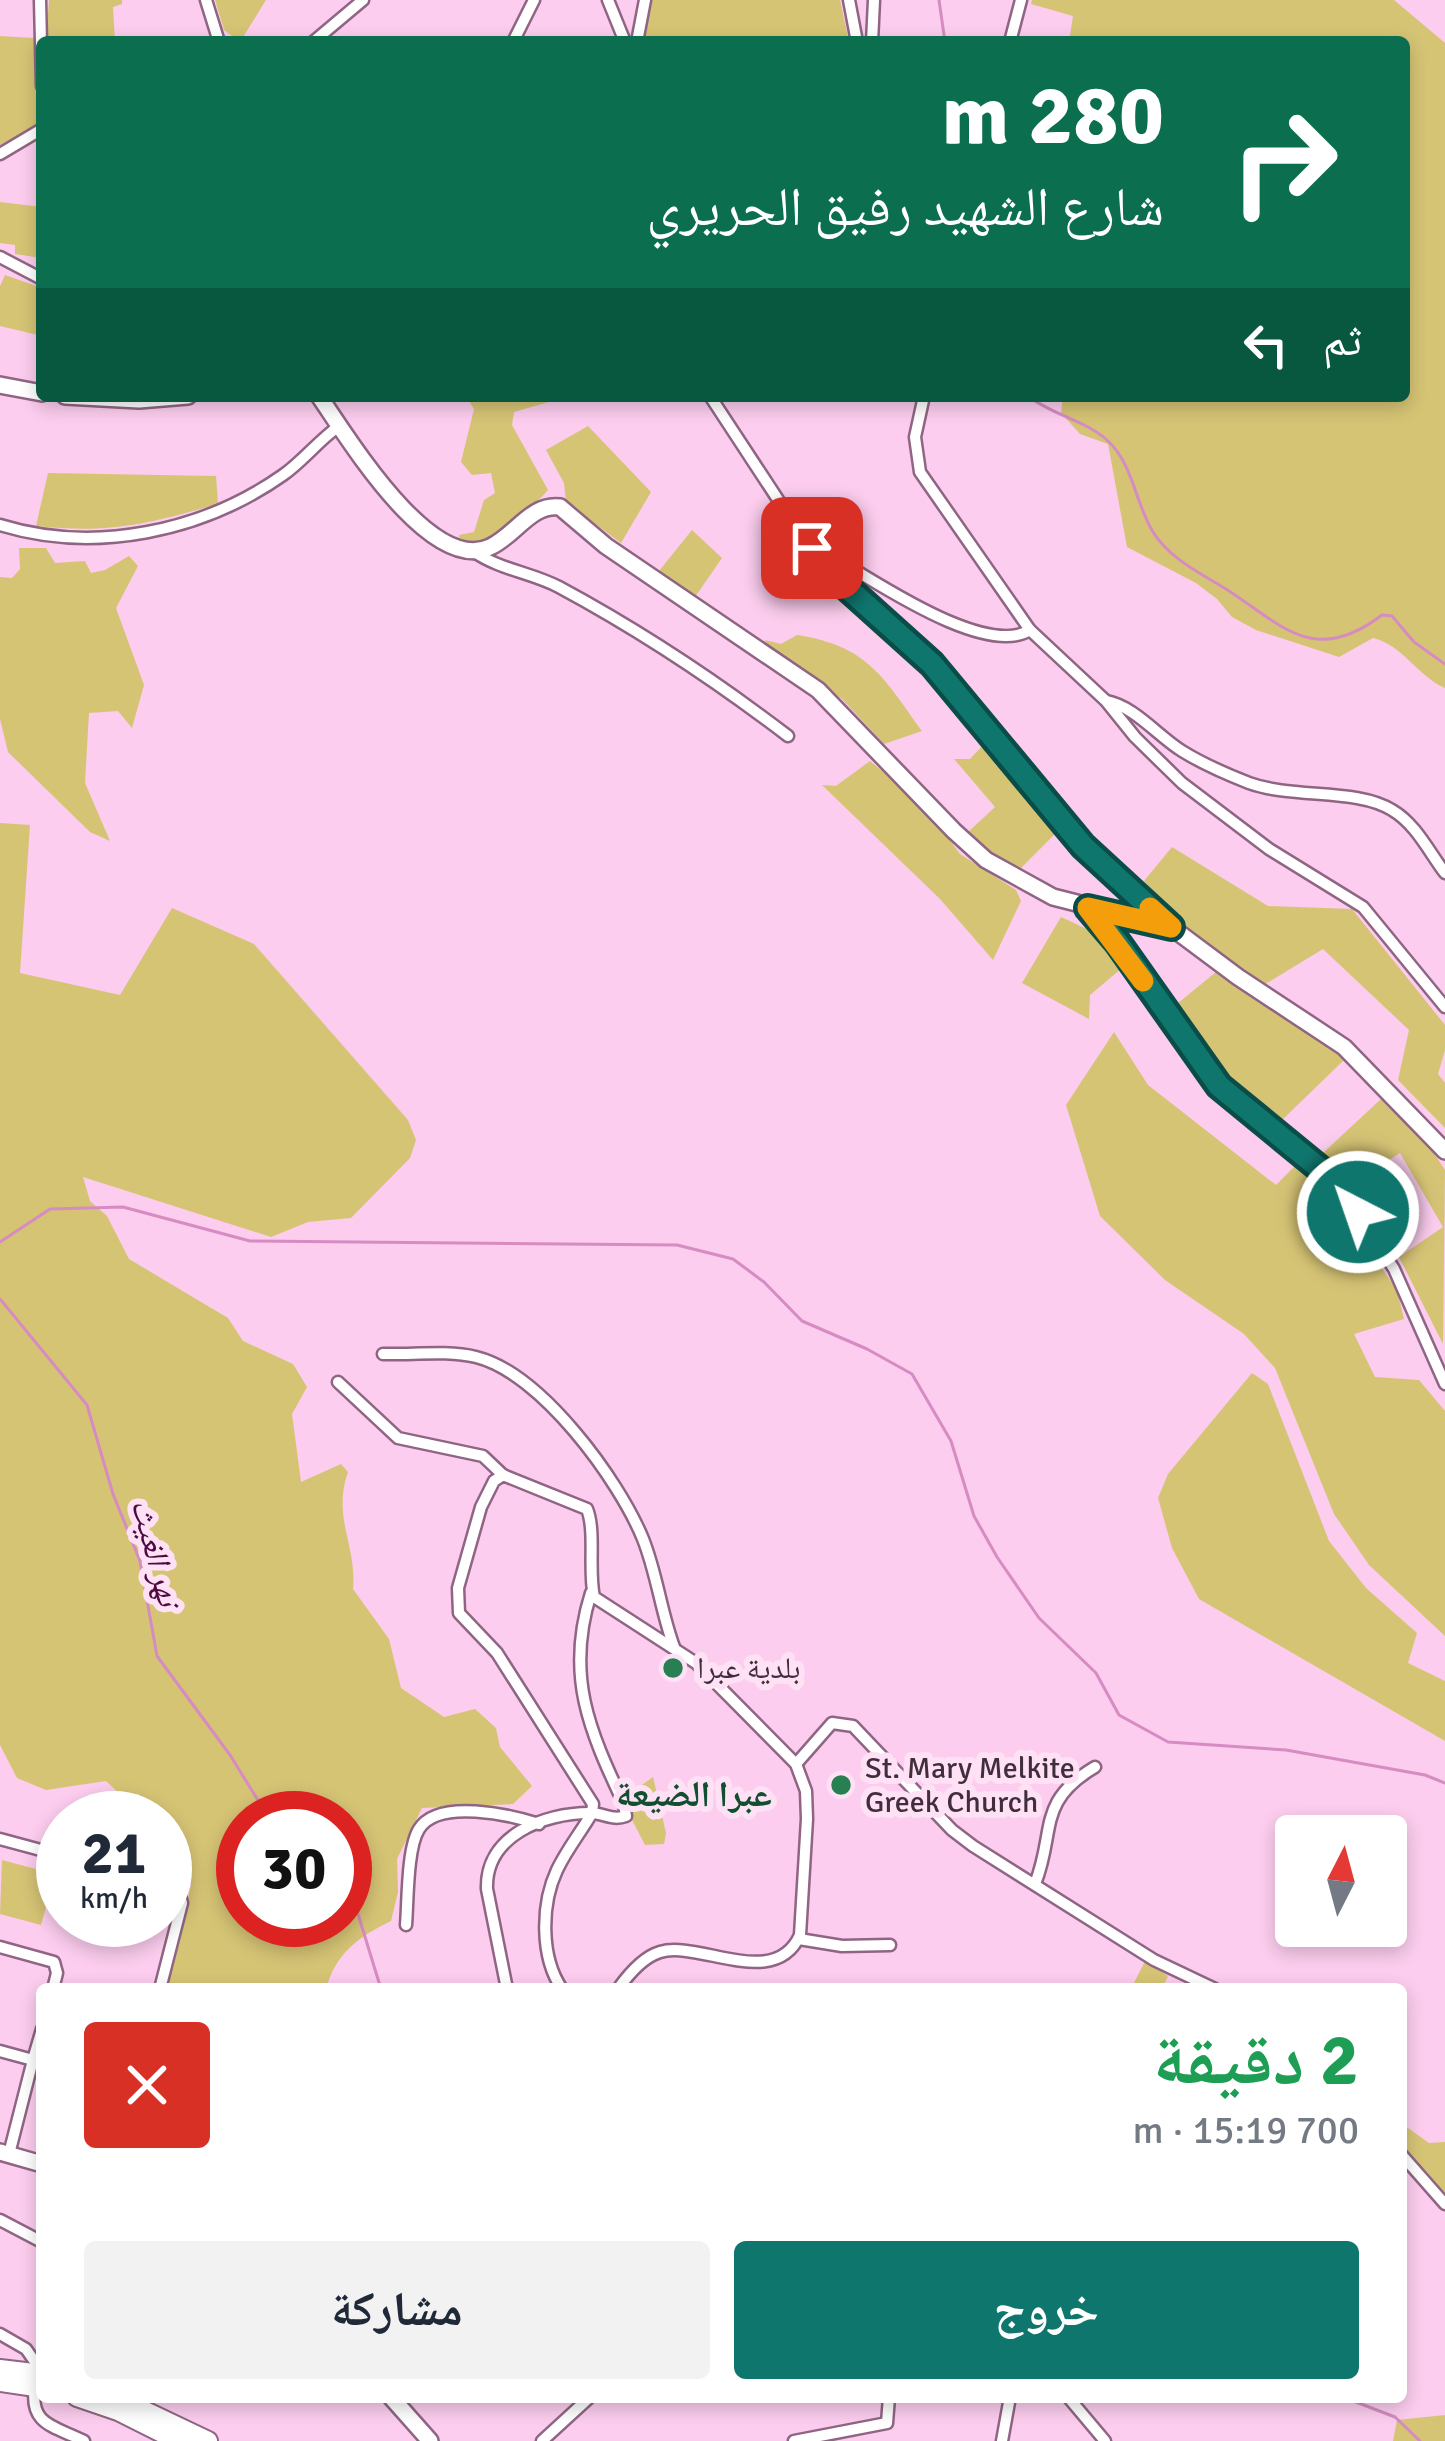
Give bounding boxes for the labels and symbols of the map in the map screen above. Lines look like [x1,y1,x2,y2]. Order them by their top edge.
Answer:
pin [761,497,863,599]
position arrow [1295,1149,1421,1275]
water label: نهر الغيث [122,1494,191,1616]
place label: بلدية عبرا [697,1650,800,1687]
marker: بلدية عبرا [660,1655,686,1681]
place label: St. Mary Melkite Greek Church [865,1750,1075,1821]
district label: عبرا الضيعة [616,1772,772,1817]
marker: St. Mary Melkite Greek Church [828,1772,854,1798]
speed limit sign: 30 [216,1791,372,1947]
north arrow [1275,1815,1407,1947]

